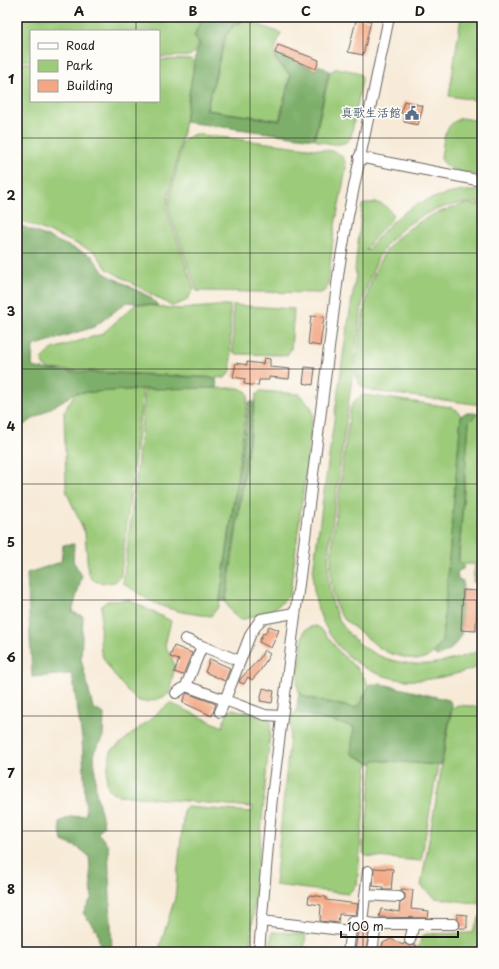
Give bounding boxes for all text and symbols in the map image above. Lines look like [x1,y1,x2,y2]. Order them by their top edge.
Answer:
text: A [74,1,84,20]
text: B [189,1,198,20]
text: C [301,1,311,20]
text: D [415,1,425,20]
legend [30,30,160,102]
text: Road [66,36,95,54]
text: Park [66,56,93,74]
text: 1 [8,69,14,88]
text: Building [66,76,113,94]
place label: 真歌生活館 [341,103,401,121]
public building icon: 真歌生活館 [404,105,420,121]
text: 2 [6,185,16,204]
text: 3 [7,301,16,320]
text: 4 [7,416,16,435]
text: 5 [7,532,15,551]
text: 6 [6,647,16,666]
text: 7 [7,763,15,782]
text: 8 [7,879,15,898]
scale bar [341,913,458,939]
text: 100 m [347,917,384,935]

